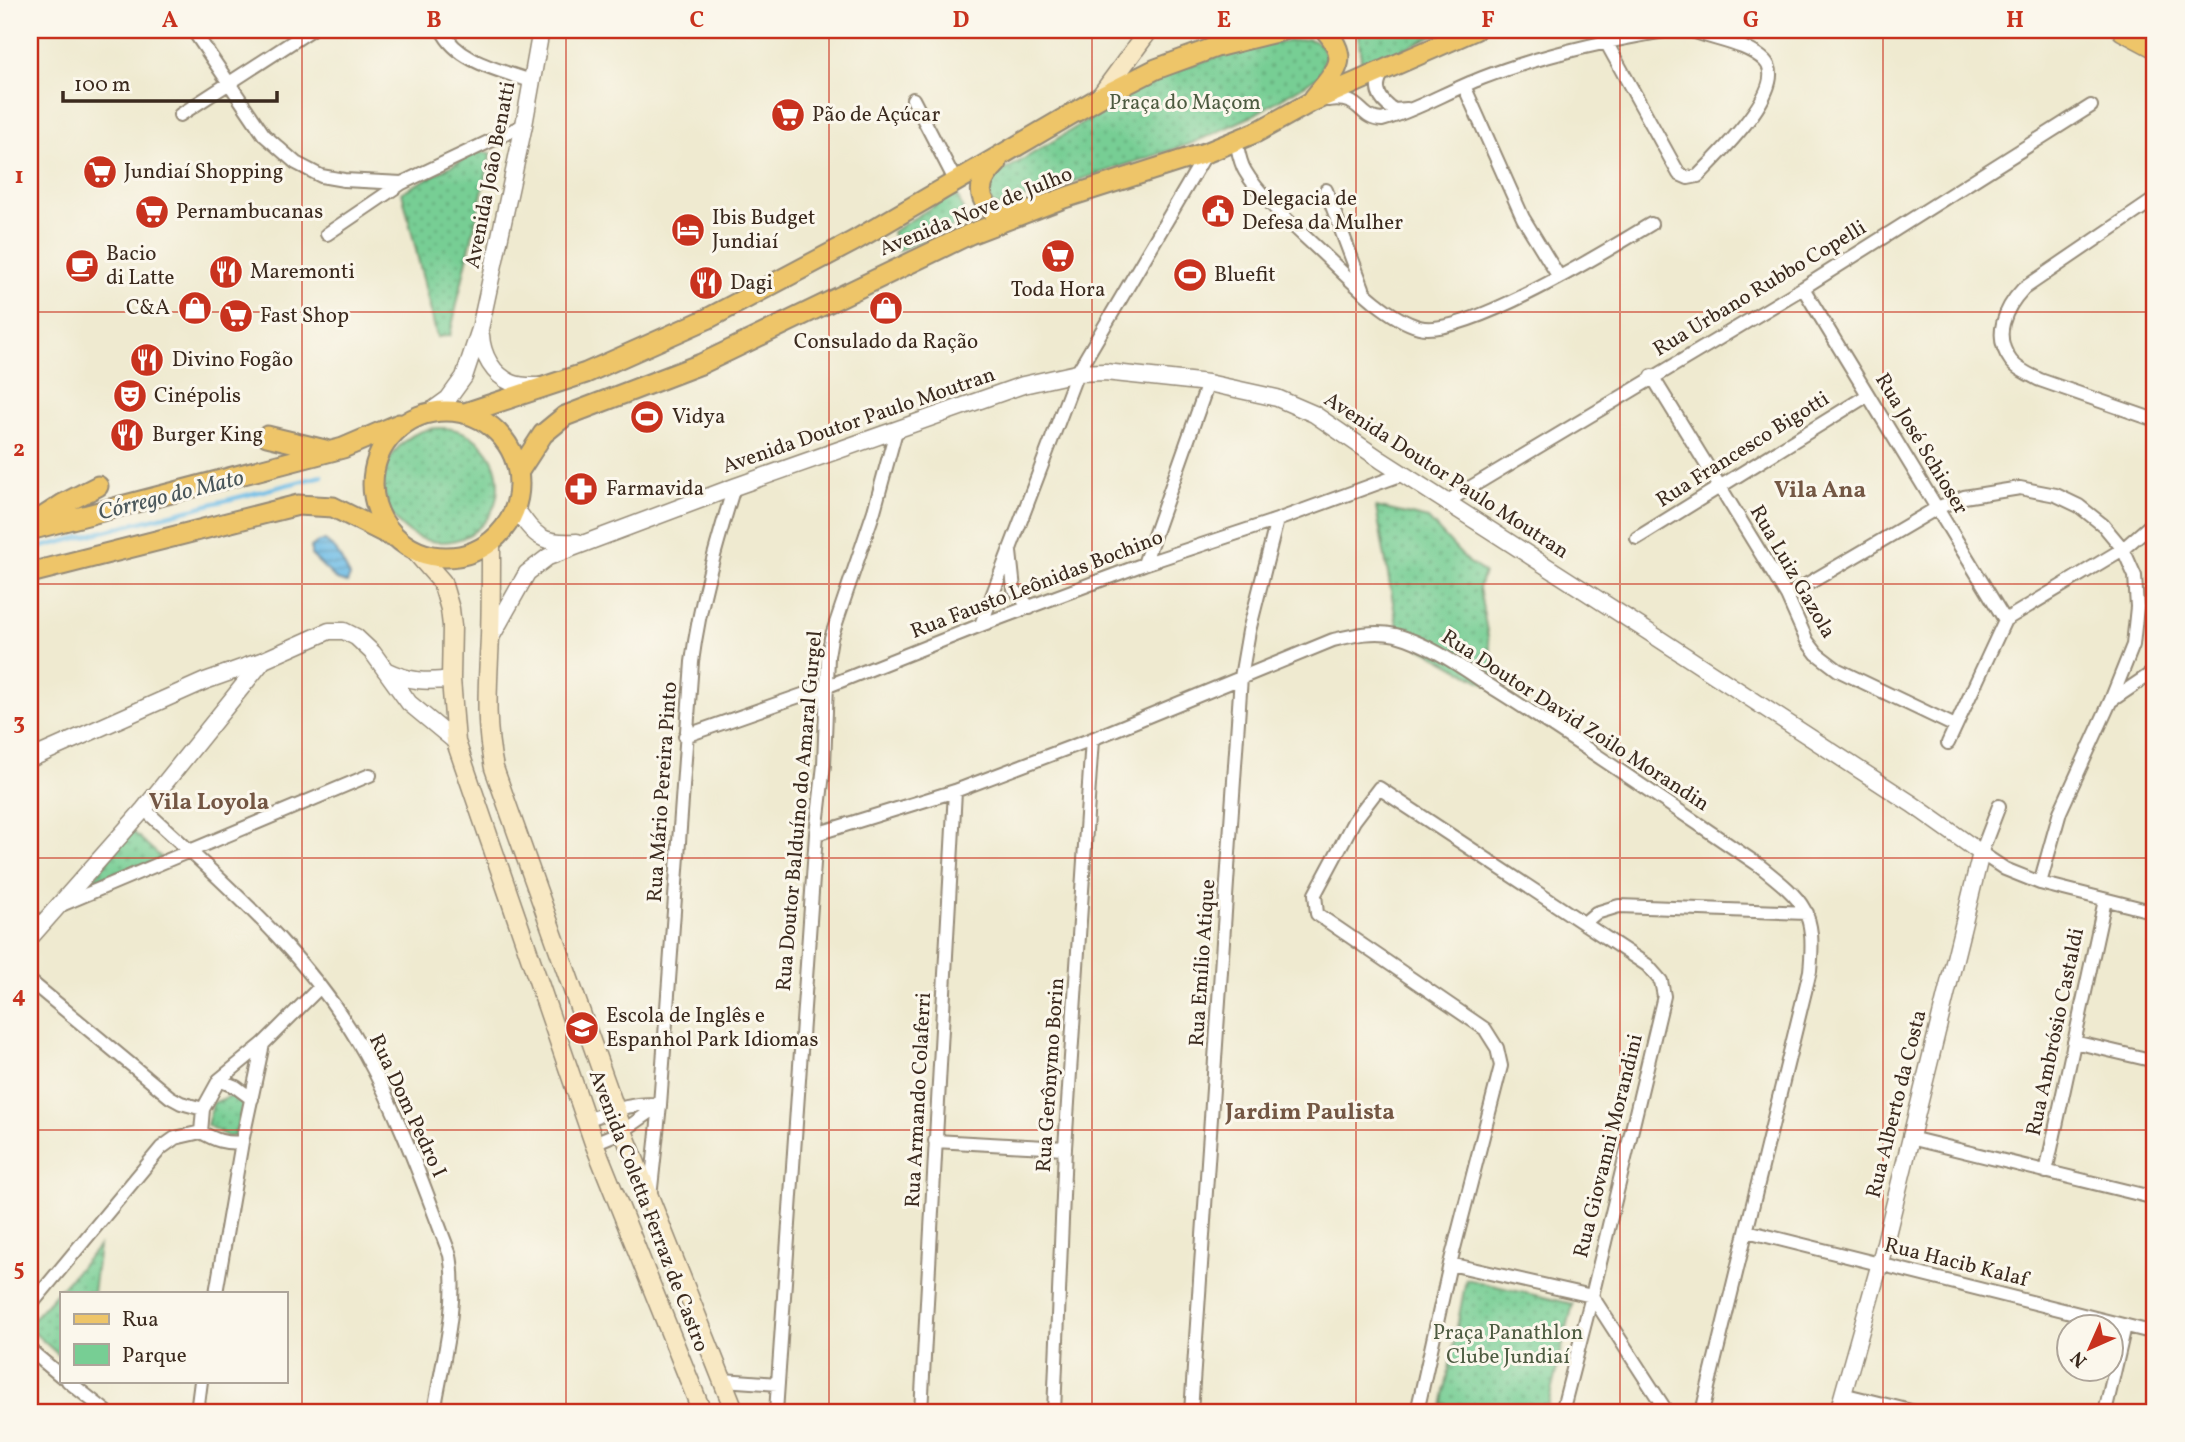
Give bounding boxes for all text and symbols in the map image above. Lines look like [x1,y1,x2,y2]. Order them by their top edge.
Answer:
text: A [162,5,178,37]
text: B [426,5,442,37]
text: C [690,5,704,37]
text: D [953,5,970,37]
text: E [1217,5,1231,37]
text: F [1481,5,1495,37]
text: G [1743,5,1759,37]
text: H [2006,5,2024,37]
scale bar [63,60,276,104]
text: 100 m [74,71,131,100]
street label: Avenida João Benatti [459,79,523,271]
park label: Praça do Maçom [1109,89,1261,118]
supermarket icon: Pão de Açúcar [769,96,807,134]
place label: Pão de Açúcar [812,101,940,130]
supermarket icon: Jundiaí Shopping [81,153,119,191]
place label: Jundiaí Shopping [124,158,283,187]
street label: Avenida Nove de Julho [875,160,1077,264]
text: 1 [14,161,24,193]
place label: Delegacia de Defesa da Mulher [1242,185,1403,238]
public building icon: Delegacia de Defesa da Mulher [1199,192,1237,230]
supermarket icon: Pernambucanas [133,193,171,231]
place label: Pernambucanas [176,198,323,227]
place label: Ibis Budget Jundiaí [712,204,815,257]
hotel icon: Ibis Budget Jundiaí [669,211,707,249]
street label: Rua Urbano Rubbo Copelli [1648,214,1872,364]
supermarket icon: Toda Hora [1039,237,1077,275]
place label: Bacio di Latte [106,240,175,293]
cafe icon: Bacio di Latte [63,247,101,285]
restaurant icon: Maremonti [207,253,245,291]
sports icon: Bluefit [1171,256,1209,294]
place label: Maremonti [250,258,355,287]
place label: Bluefit [1214,261,1276,290]
restaurant icon: Dagi [687,264,725,302]
place label: Dagi [730,269,773,298]
place label: Toda Hora [1011,276,1105,305]
shop icon: C&A [176,289,214,327]
shop icon: Consulado da Ração [867,289,905,327]
place label: C&A [126,294,170,323]
supermarket icon: Fast Shop [217,297,255,335]
place label: Fast Shop [260,302,349,331]
place label: Consulado da Ração [794,328,978,357]
restaurant icon: Divino Fogão [128,341,166,379]
place label: Divino Fogão [172,346,293,375]
street label: Avenida Doutor Paulo Moutran [719,361,999,481]
street label: Rua José Schioser [1867,368,1975,520]
theatre icon: Cinépolis [111,377,149,415]
place label: Cinépolis [154,382,241,411]
street label: Rua Francesco Bigotti [1651,385,1835,515]
street label: Avenida Doutor Paulo Moutran [1318,386,1574,566]
sports icon: Vidya [628,398,666,436]
place label: Vidya [672,403,725,432]
restaurant icon: Burger King [108,416,146,454]
place label: Burger King [152,421,263,450]
text: 2 [13,434,25,466]
water label: Córrego do Mato [95,462,248,530]
pharmacy icon: Farmavida [562,470,600,508]
place label: Farmavida [606,475,704,504]
district label: Vila Ana [1774,475,1866,507]
street label: Rua Luiz Gazola [1742,500,1842,644]
street label: Rua Fausto Leônidas Bochino [907,523,1167,647]
street label: Rua Doutor David Zoilo Morandin [1435,623,1715,819]
street label: Rua Doutor Balduíno do Amaral Gurgel [770,629,830,993]
street label: Rua Mário Pereira Pinto [641,681,685,903]
text: 3 [13,707,25,739]
district label: Vila Loyola [149,787,269,819]
street label: Rua Emílio Atique [1183,878,1223,1048]
street label: Rua Ambrósio Castaldi [2020,925,2092,1139]
street label: Rua Gerônymo Borin [1030,977,1072,1173]
text: 4 [12,980,26,1012]
street label: Rua Armando Colaferri [899,992,939,1208]
place label: Escola de Inglês e Espanhol Park Idiomas [606,1002,819,1055]
street label: Rua Alberto da Costa [1860,1007,1934,1201]
school or university icon: Escola de Inglês e Espanhol Park Idiomas [563,1009,601,1047]
street label: Rua Dom Pedro I [361,1029,453,1183]
street label: Rua Giovanni Morandini [1567,1031,1651,1261]
street label: Avenida Coletta Ferraz de Castro [581,1066,715,1356]
district label: Jardim Paulista [1224,1097,1395,1129]
street label: Rua Hacib Kalaf [1881,1231,2033,1295]
text: 5 [13,1253,25,1285]
legend [60,1292,287,1382]
text: Rua [122,1306,159,1335]
north arrow [2056,1312,2126,1382]
park label: Praça Panathlon Clube Jundiaí [1433,1319,1583,1372]
text: Parque [122,1342,187,1371]
text: N [2065,1344,2093,1373]

